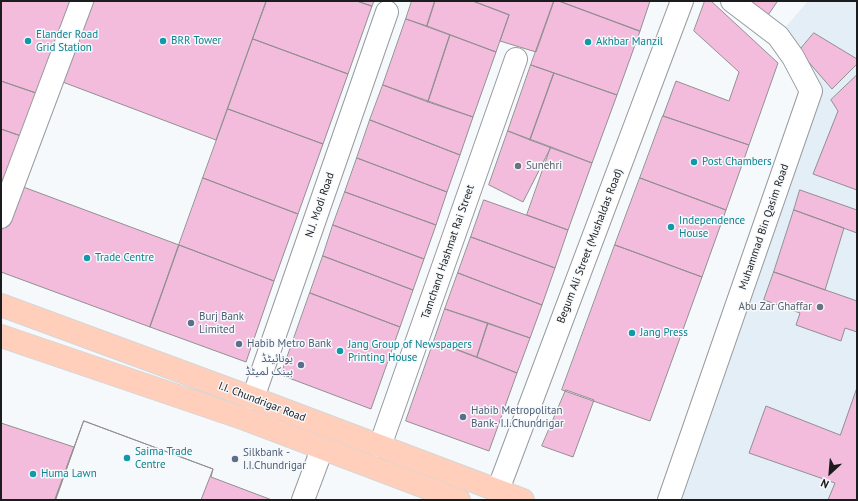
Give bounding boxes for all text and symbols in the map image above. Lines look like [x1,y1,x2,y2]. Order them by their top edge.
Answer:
place label: Elander Road Grid Station [36,28,98,54]
place label: BRR Tower [171,34,221,48]
place label: Akhbar Manzil [596,35,663,49]
marker: Elander Road Grid Station [23,36,33,46]
marker: BRR Tower [158,36,168,46]
marker: Akhbar Manzil [583,37,593,47]
place label: Post Chambers [702,155,772,169]
marker: Post Chambers [689,157,699,167]
place label: Sunehri [526,159,562,173]
marker: Sunehri [513,161,523,171]
street label: Muhammad Bin Qasim Road [736,162,792,292]
street label: Begum Ali Street (Mushaldas Road) [554,167,626,325]
street label: N.J. Modi Road [303,171,337,239]
street label: Tamchand Hashmat Rai Street [419,183,477,321]
place label: Independence House [679,214,745,240]
marker: Independence House [666,222,676,232]
place label: Trade Centre [95,251,154,265]
marker: Trade Centre [82,253,92,263]
place label: Abu Zar Ghaffar [738,300,812,314]
marker: Abu Zar Ghaffar [815,302,825,312]
place label: Burj Bank Limited [199,310,244,336]
marker: Burj Bank Limited [186,318,196,328]
place label: Jang Press [640,326,688,340]
marker: Jang Press [627,328,637,338]
place label: Habib Metro Bank [247,337,331,351]
place label: Jang Group of Newspapers Printing House [348,338,472,364]
marker: Habib Metro Bank [234,339,244,349]
marker: Jang Group of Newspapers Printing House [335,346,345,356]
place label: یونائیٹڈ بینک لمیٹڈ [245,352,293,378]
marker: یونائیٹڈ بینک لمیٹڈ [296,360,306,370]
street label: I.I. Chundrigar Road [217,379,307,425]
place label: Habib Metropolitan Bank- I.I.Chundrigar [471,404,564,430]
marker: Habib Metropolitan Bank- I.I.Chundrigar [458,412,468,422]
place label: Saima Trade Centre [135,445,192,471]
place label: Silkbank - I.I.Chundrigar [243,446,306,472]
marker: Saima Trade Centre [122,453,132,463]
north arrow [810,453,850,493]
marker: Silkbank - I.I.Chundrigar [230,454,240,464]
place label: Huma Lawn [41,467,97,481]
marker: Huma Lawn [28,469,38,479]
text: N [818,476,831,492]

